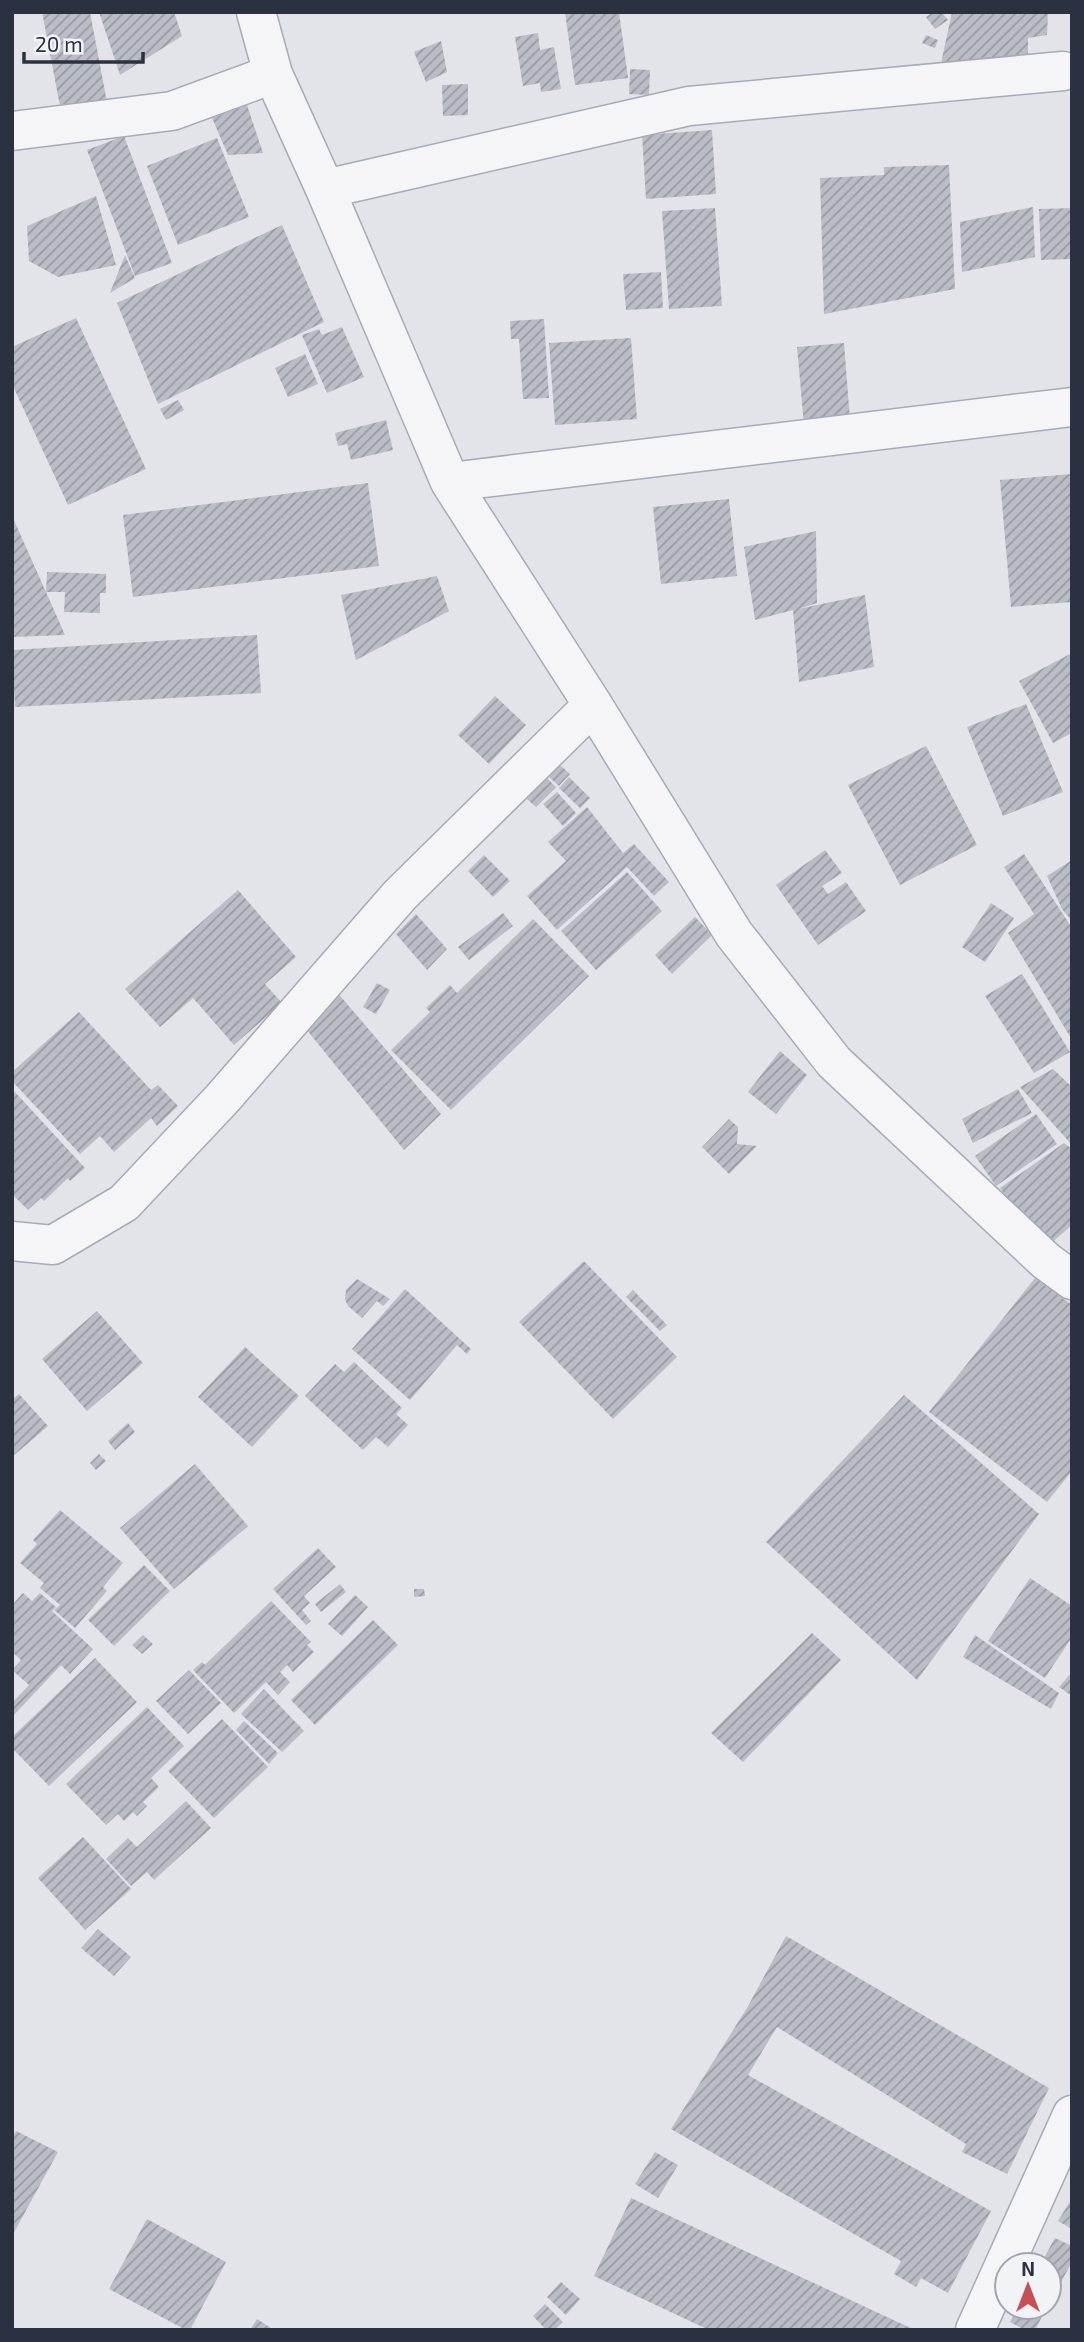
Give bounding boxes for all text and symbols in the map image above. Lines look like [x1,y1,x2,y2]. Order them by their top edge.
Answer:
scale bar [24,21,144,65]
text: 20 m [35,31,83,56]
north arrow [993,2251,1063,2321]
text: N [1021,2257,1035,2280]

